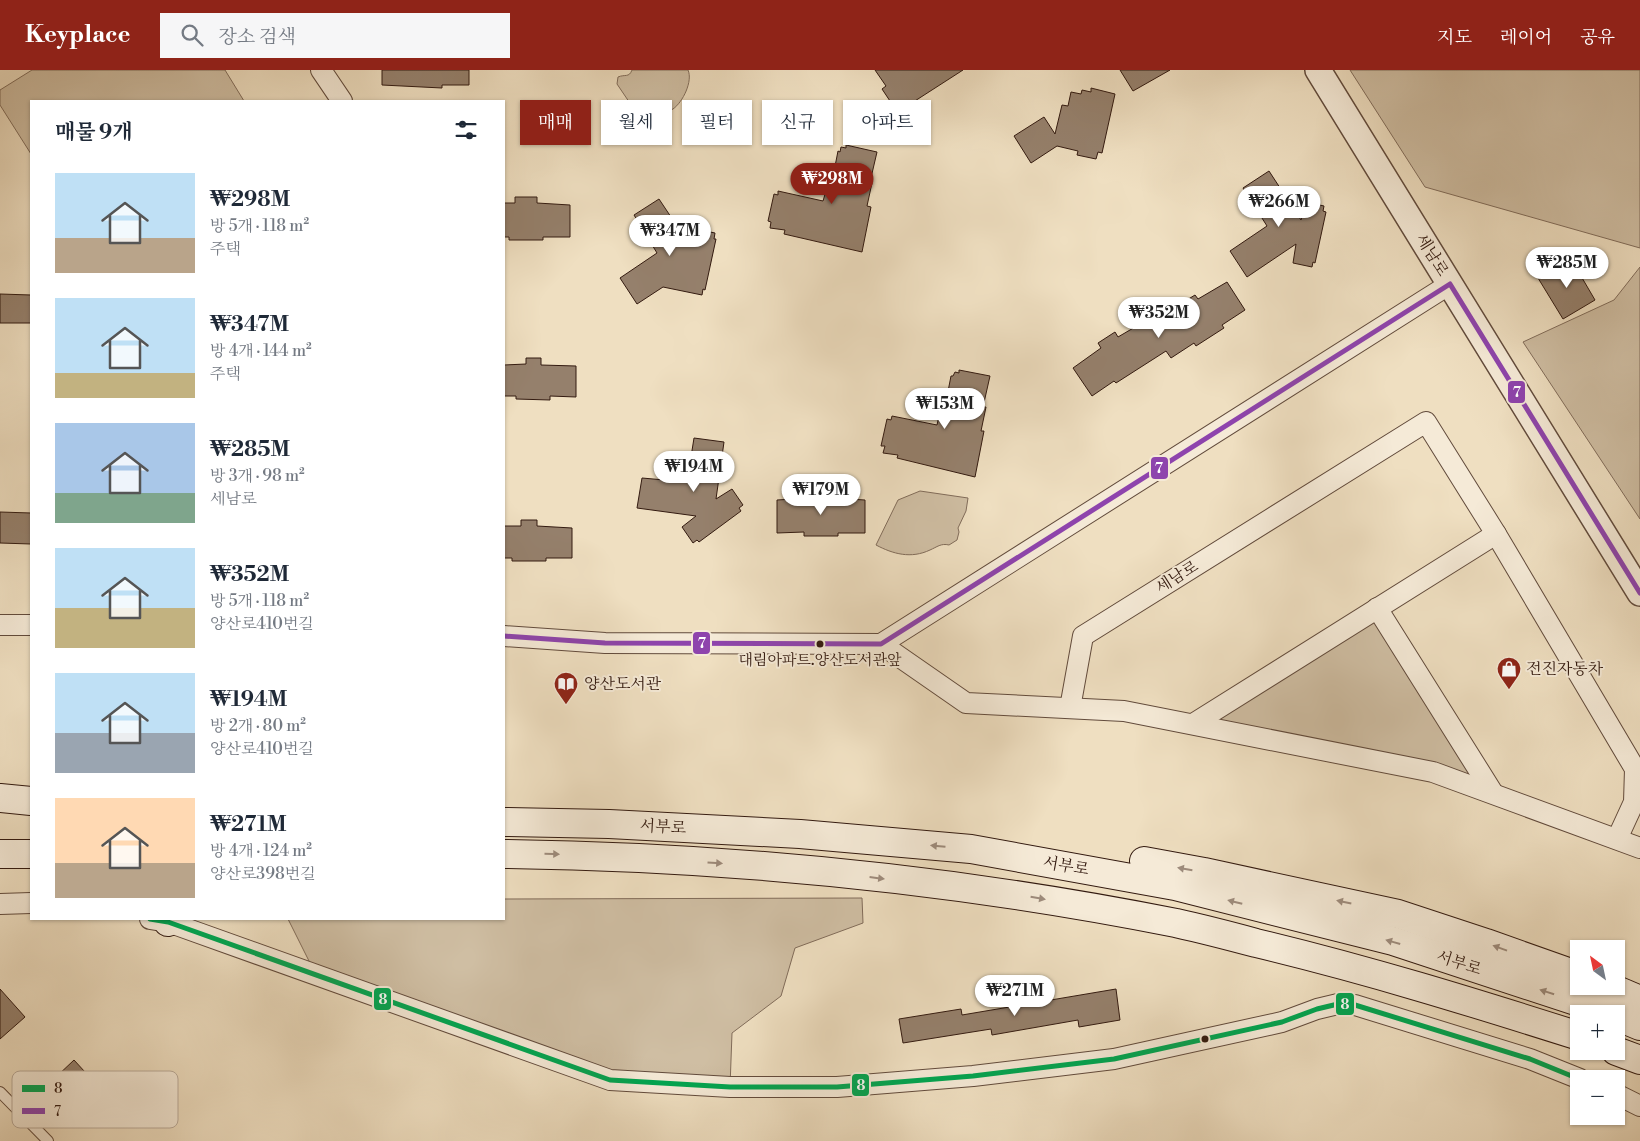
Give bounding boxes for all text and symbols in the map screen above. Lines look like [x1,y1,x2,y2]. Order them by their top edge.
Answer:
search box [160,13,510,58]
text: Keyplace [25,20,130,50]
icon: search [178,21,206,49]
text: 장소 검색 [218,25,296,49]
text: 지도 [1437,26,1472,49]
text: 레이어 [1500,26,1552,49]
text: 공유 [1580,26,1615,49]
chip: 매매 [520,100,591,145]
chip: 월세 [601,100,672,145]
chip: 필터 [682,100,752,145]
chip: 신규 [762,100,833,145]
chip: 아파트 [843,100,931,145]
icon: filters [452,116,480,144]
text: 매물 9개 [55,120,132,146]
pin: ₩298M [797,162,867,205]
text: ₩298M [801,169,863,189]
pin: ₩266M [1244,186,1314,228]
text: ₩298M [210,187,290,213]
text: ₩266M [1249,192,1309,212]
icon: home [95,193,155,253]
pin: ₩347M [635,214,705,257]
text: 방 5개 · 118 m² [210,216,309,236]
text: ₩347M [640,221,700,241]
street label: 세남로 [1411,230,1453,280]
text: 주택 [210,239,241,259]
pin: ₩285M [1532,246,1602,289]
text: ₩285M [1537,253,1597,273]
pin: ₩352M [1124,296,1194,339]
text: ₩352M [1129,303,1189,323]
text: ₩347M [210,312,289,338]
icon: home [95,318,155,378]
text: 방 4개 · 144 m² [210,341,312,361]
text: 주택 [210,364,241,384]
line badge: 7 [1507,380,1526,404]
text: 7 [1513,384,1522,402]
pin: ₩153M [910,388,980,430]
text: ₩153M [916,394,974,414]
text: ₩285M [210,437,290,463]
icon: home [95,443,155,503]
pin: ₩194M [659,450,729,493]
line badge: 7 [1150,456,1169,480]
text: ₩194M [665,457,723,477]
text: 7 [1155,460,1164,478]
text: 방 3개 · 98 m² [210,466,305,486]
pin: ₩179M [786,474,856,516]
text: ₩179M [793,480,849,500]
text: 세남로 [210,489,256,509]
street label: 세남로 [1152,556,1202,598]
text: ₩352M [210,562,289,588]
icon: home [95,568,155,628]
text: 방 5개 · 118 m² [210,591,309,611]
text: 양산로410번길 [210,614,314,634]
line badge: 7 [692,631,711,655]
text: 7 [698,635,707,653]
marker: 대림아파트.양산도서관앞 [815,639,825,649]
place label: 대림아파트.양산도서관앞 [739,651,902,670]
shop icon: 전진자동차 [1496,656,1522,690]
place label: 전진자동차 [1526,659,1604,679]
library icon: 양산도서관 [553,671,579,705]
place label: 양산도서관 [584,674,662,694]
text: ₩194M [210,687,287,713]
icon: home [95,693,155,753]
text: 방 2개 · 80 m² [210,716,306,736]
text: 양산로410번길 [210,739,314,759]
text: ₩271M [210,812,286,838]
street label: 서부로 [639,816,687,838]
icon: home [95,818,155,878]
text: 방 4개 · 124 m² [210,841,312,861]
one-way arrow [930,842,946,850]
one-way arrow [545,851,561,859]
street label: 서부로 [1041,852,1091,880]
one-way arrow [707,860,723,868]
text: 양산로398번길 [210,864,316,884]
one-way arrow [1177,864,1193,872]
one-way arrow [869,874,885,882]
one-way arrow [1030,895,1046,903]
one-way arrow [1228,897,1243,905]
one-way arrow [1336,898,1352,906]
one-way arrow [1385,937,1400,945]
north arrow [1570,940,1625,995]
map controls [1570,940,1625,1125]
one-way arrow [1492,944,1507,952]
street label: 서부로 [1434,946,1485,980]
pin: ₩271M [980,974,1050,1017]
text: ₩271M [986,981,1044,1001]
line badge: 8 [373,987,392,1011]
one-way arrow [1540,988,1555,995]
text: 8 [379,991,388,1009]
line badge: 8 [1335,992,1355,1016]
text: 8 [1341,996,1350,1014]
button: + [1570,1005,1625,1060]
unlabelled marker [1200,1034,1210,1044]
button: − [1570,1070,1625,1125]
legend [12,1071,178,1128]
line badge: 8 [851,1073,870,1097]
text: 8 [857,1077,866,1095]
text: 8 [54,1080,63,1098]
text: 7 [54,1103,61,1121]

